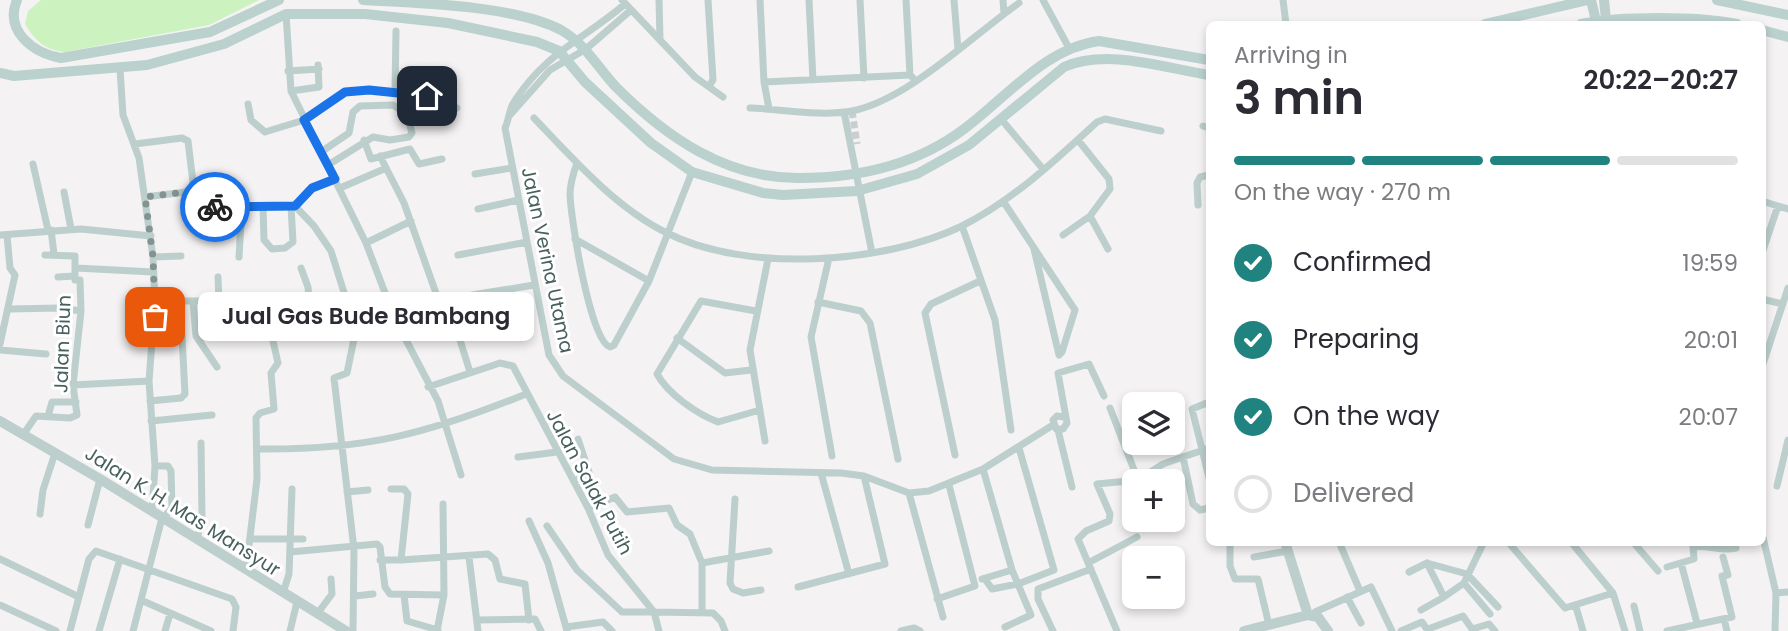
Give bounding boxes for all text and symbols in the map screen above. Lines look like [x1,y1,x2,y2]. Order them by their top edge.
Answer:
text: Arriving in [1234,39,1348,71]
text: 20:22–20:27 [1584,62,1738,98]
pin [397,66,457,126]
text: 3 min [1234,66,1364,130]
icon: home [408,77,446,115]
street label: Jalan Verina Utama [515,165,580,355]
courier [180,172,250,242]
text: On the way · 270 m [1234,176,1451,208]
icon: bike [196,188,234,226]
icon: check [1234,244,1272,282]
text: Confirmed [1293,244,1431,280]
text: 19:59 [1682,247,1738,279]
pin [125,287,185,347]
callout: Jual Gas Bude Bambang [197,292,533,342]
street label: Jalan Biun [47,294,78,394]
icon: bag [136,298,174,336]
text: Jual Gas Bude Bambang [222,300,510,332]
icon: check [1234,321,1272,359]
text: Preparing [1293,321,1419,357]
text: 20:01 [1684,324,1738,356]
map controls [1122,392,1185,609]
button: layers [1122,392,1185,455]
icon: check [1234,398,1272,436]
text: On the way [1293,398,1440,434]
text: 20:07 [1678,401,1738,433]
street label: Jalan Salak Putih [540,405,639,560]
street label: Jalan K. H. Mas Mansyur [80,440,286,583]
button: + [1122,469,1185,532]
text: Delivered [1293,475,1414,511]
button: − [1122,546,1185,609]

